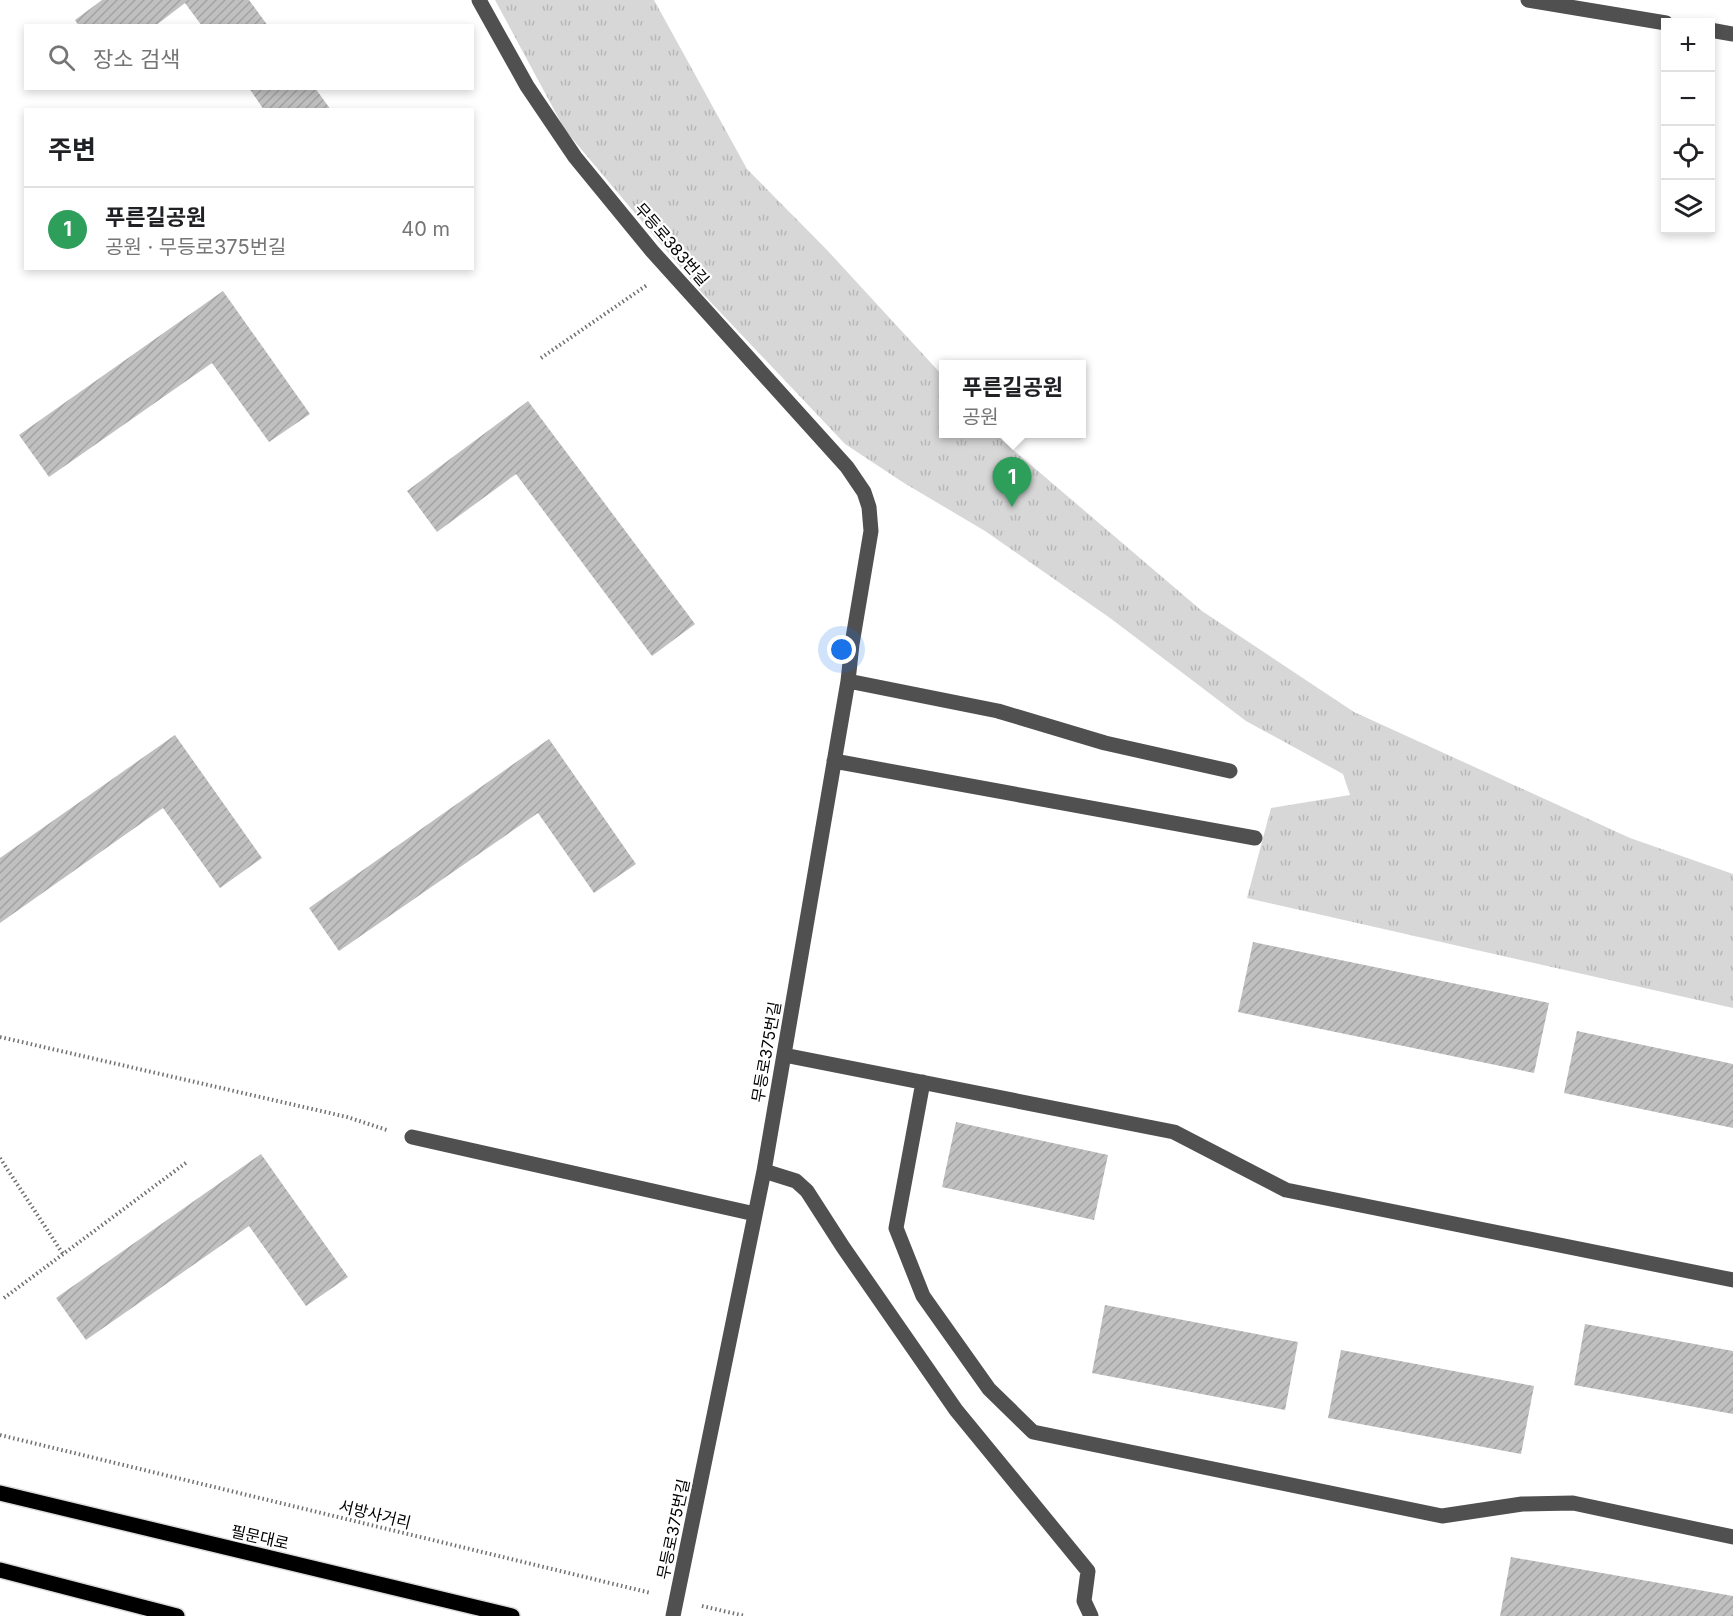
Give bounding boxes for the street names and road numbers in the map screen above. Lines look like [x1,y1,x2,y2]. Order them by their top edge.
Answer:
street label: 무등로383번길 [631,198,713,290]
street label: 무등로375번길 [747,1000,785,1104]
street label: 무등로375번길 [653,1477,693,1581]
street label: 서방사거리 [337,1495,413,1533]
street label: 필문대로 [229,1521,291,1553]

